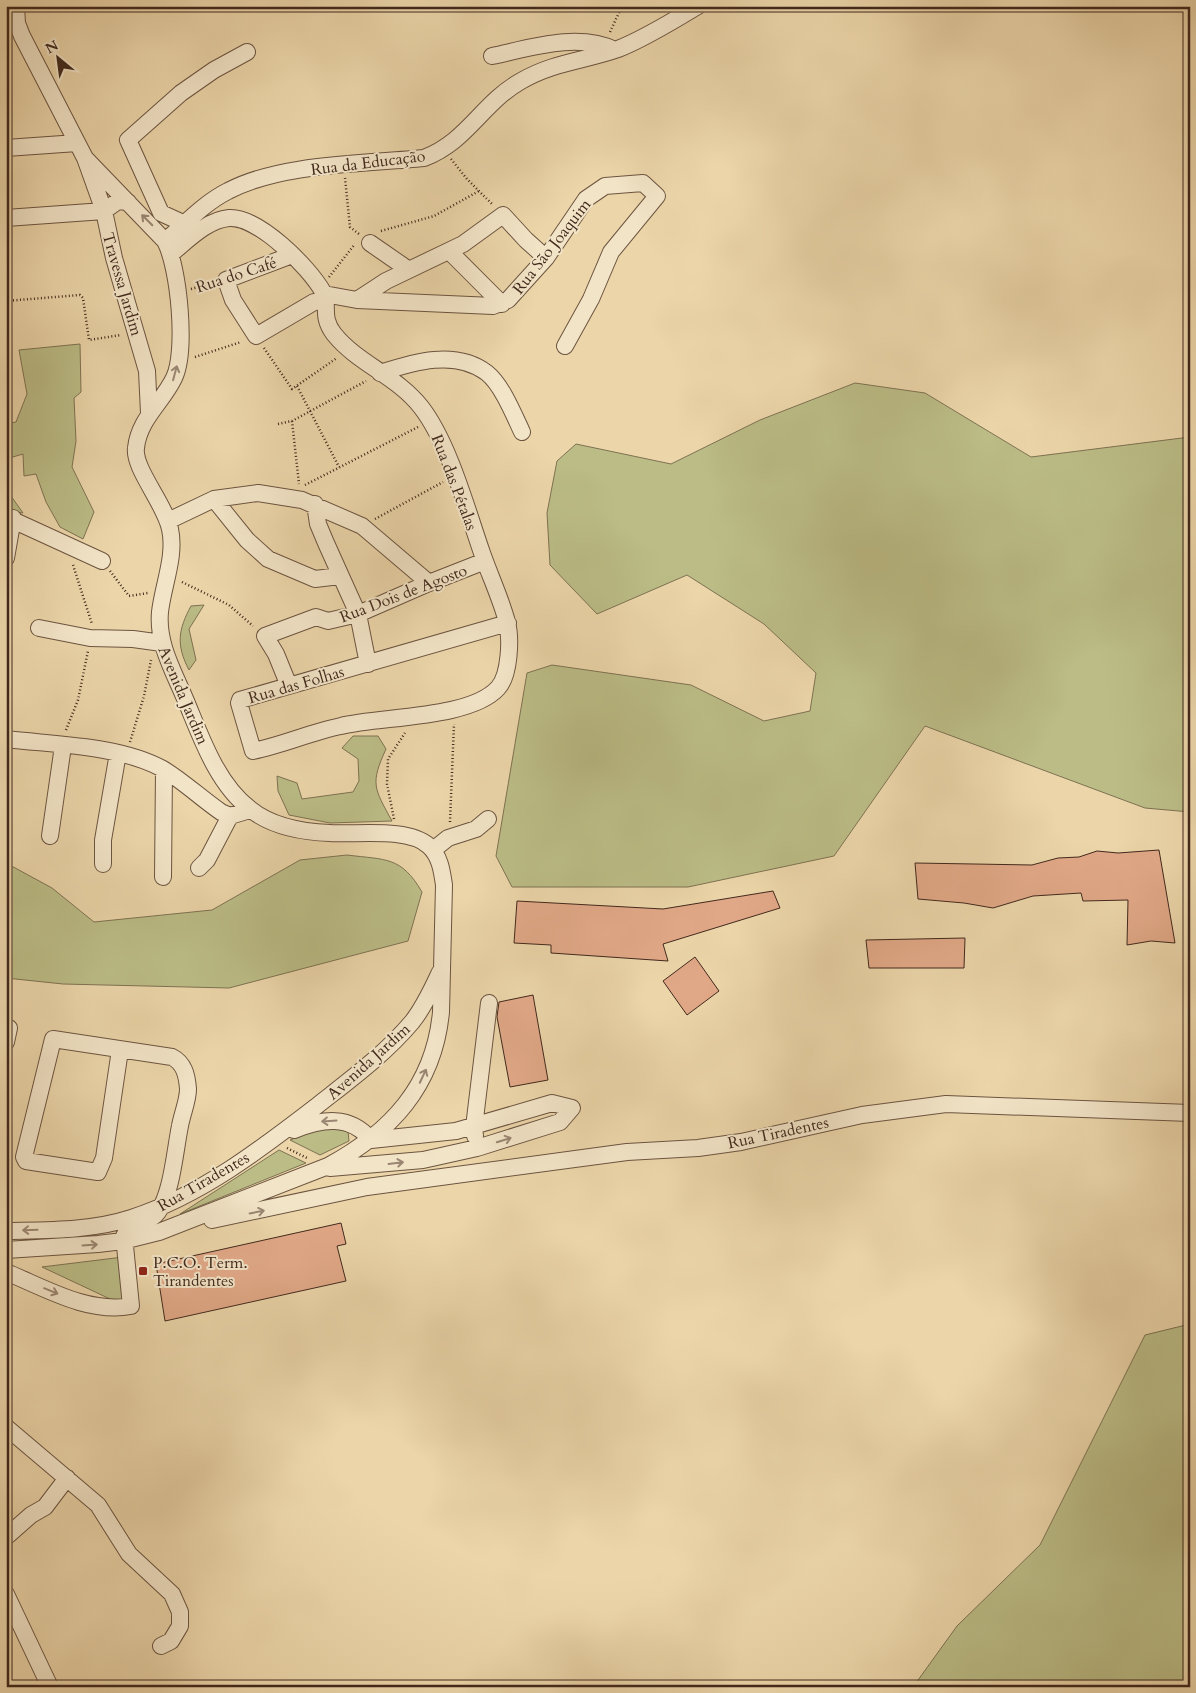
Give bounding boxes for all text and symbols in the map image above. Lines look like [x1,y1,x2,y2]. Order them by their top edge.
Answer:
north arrow [32,32,82,82]
text: N [42,36,62,58]
street label: Rua da Educação [310,145,427,181]
street label: Rua São Joaquim [508,194,596,299]
one-way arrow [140,214,153,226]
street label: Travessa Jardim [97,230,147,339]
street label: Rua do Café [193,252,280,298]
one-way arrow [171,365,180,381]
street label: Rua das Pétalas [426,431,482,534]
street label: Rua Dois de Agosto [336,559,471,628]
street label: Avenida Jardim [152,643,214,748]
street label: Rua das Folhas [246,661,347,709]
street label: Avenida Jardim [322,1018,415,1105]
one-way arrow [419,1069,428,1084]
street label: Rua Tiradentes [726,1112,831,1154]
one-way arrow [321,1116,337,1125]
one-way arrow [496,1134,512,1144]
street label: Rua Tiradentes [154,1147,253,1217]
one-way arrow [387,1158,403,1168]
one-way arrow [248,1206,264,1216]
one-way arrow [22,1225,38,1235]
one-way arrow [82,1240,98,1249]
place label: P.C.O. Term. Tirandentes [153,1252,247,1292]
marker: P.C.O. Term. Tirandentes [137,1265,149,1277]
one-way arrow [43,1286,58,1296]

